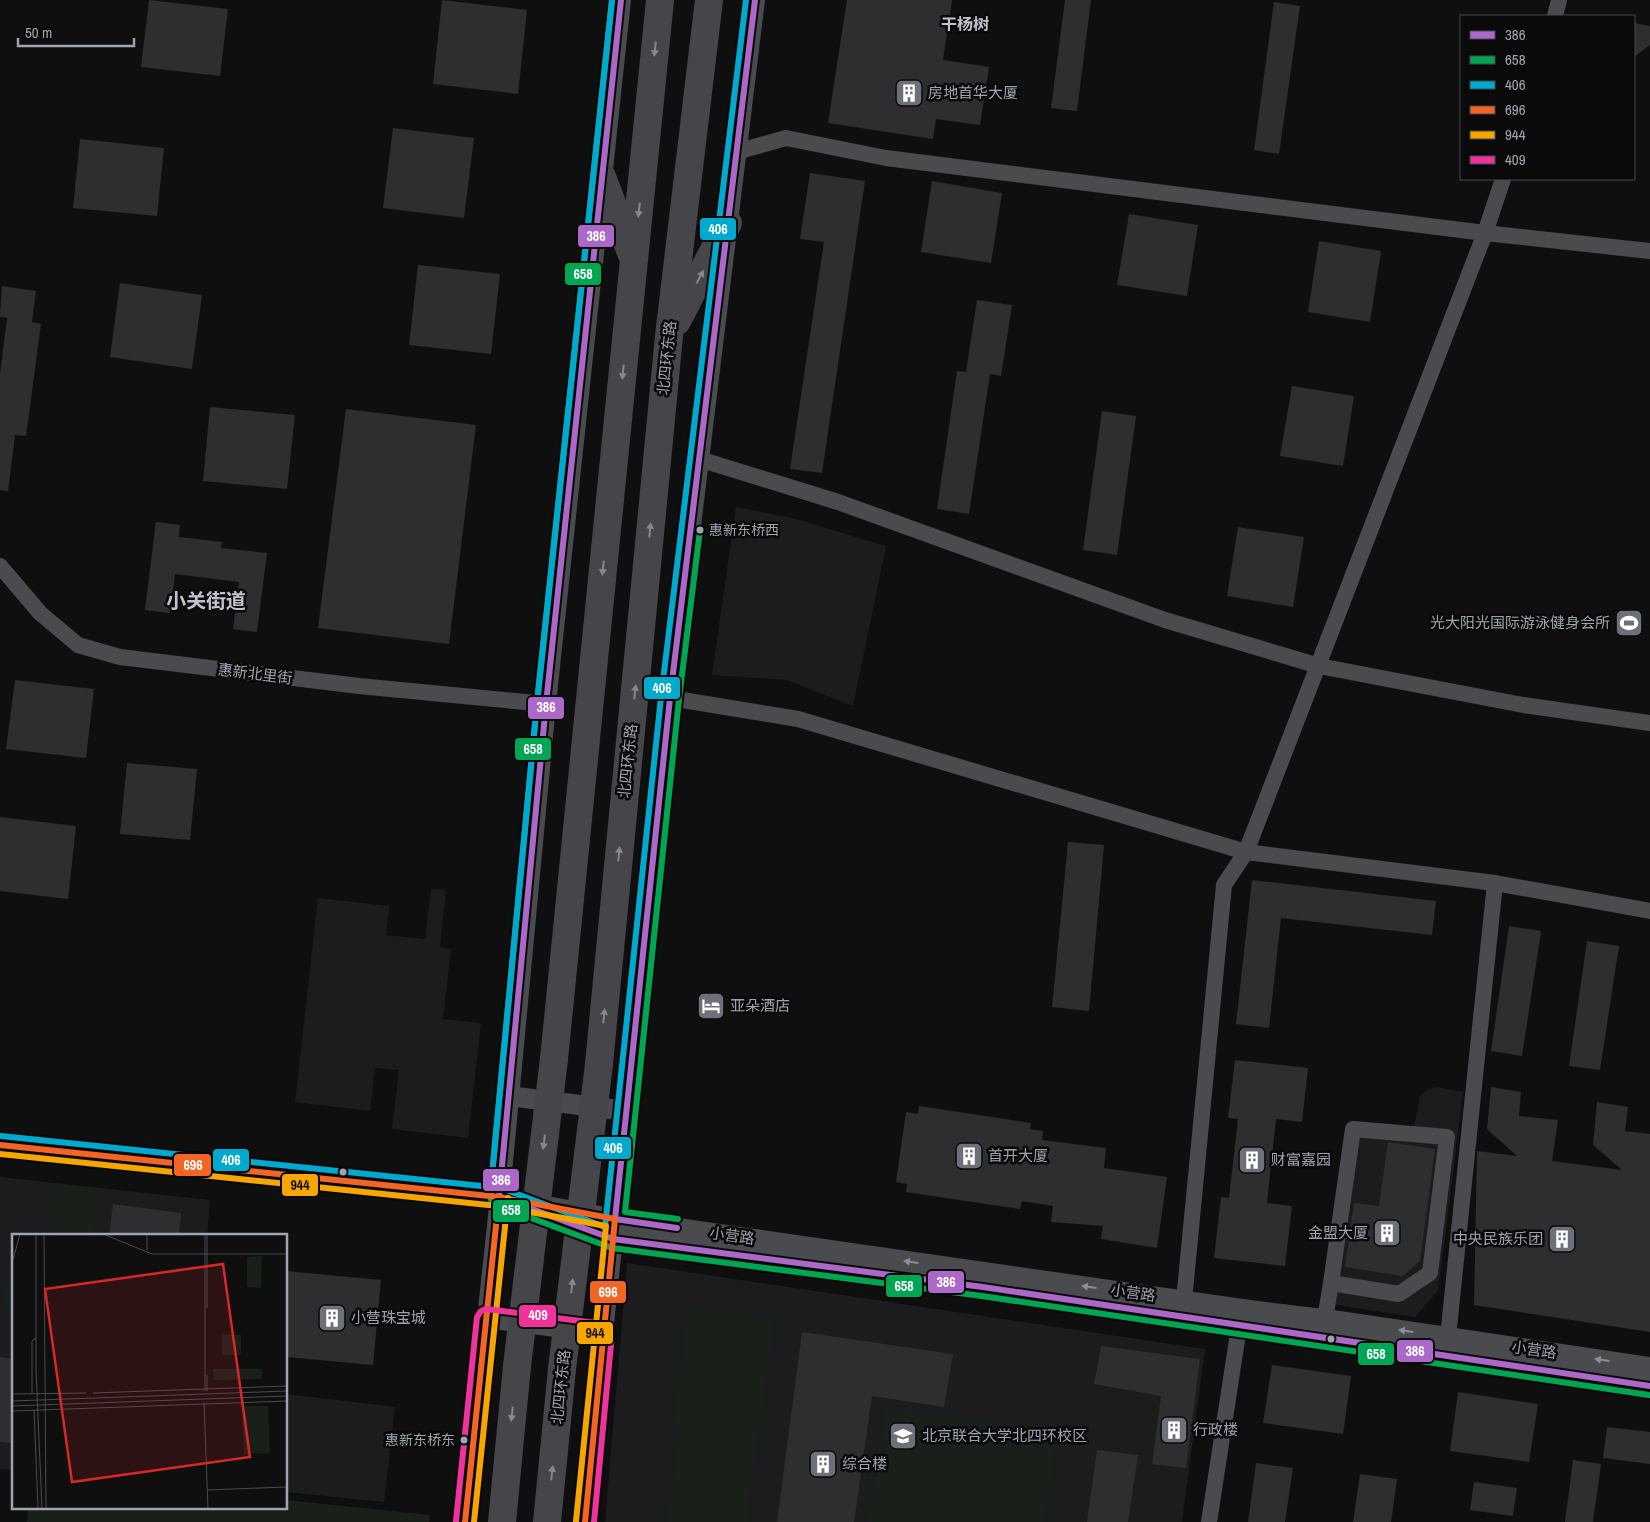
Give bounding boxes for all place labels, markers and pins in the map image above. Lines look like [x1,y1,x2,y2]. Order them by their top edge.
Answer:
building icon: 房地首华大厦 [894,78,924,108]
place label: 房地首华大厦 [928,82,1018,103]
place label: 惠新东桥西 [709,521,779,539]
marker: 惠新东桥西 [695,525,705,535]
sports icon: 光大阳光国际游泳健身会所 [1614,608,1644,638]
place label: 光大阳光国际游泳健身会所 [1430,612,1610,633]
hotel icon: 亚朵酒店 [696,991,726,1021]
place label: 亚朵酒店 [730,995,790,1016]
building icon: 首开大厦 [954,1141,984,1171]
place label: 首开大厦 [988,1145,1048,1166]
building icon: 财富嘉园 [1237,1145,1267,1175]
place label: 财富嘉园 [1271,1149,1331,1170]
unlabelled marker [338,1167,348,1177]
building icon: 金盟大厦 [1372,1218,1402,1248]
place label: 金盟大厦 [1308,1222,1368,1243]
building icon: 中央民族乐团 [1547,1224,1577,1254]
place label: 中央民族乐团 [1453,1228,1543,1249]
building icon: 小营珠宝城 [317,1303,347,1333]
place label: 小营珠宝城 [351,1307,426,1328]
unlabelled marker [1326,1334,1336,1344]
building icon: 行政楼 [1159,1415,1189,1445]
place label: 行政楼 [1193,1419,1238,1440]
school or university icon: 北京联合大学北四环校区 [888,1421,918,1451]
place label: 北京联合大学北四环校区 [922,1425,1087,1446]
place label: 惠新东桥东 [385,1431,455,1449]
marker: 惠新东桥东 [459,1435,469,1445]
building icon: 综合楼 [808,1449,838,1479]
place label: 综合楼 [842,1453,887,1474]

